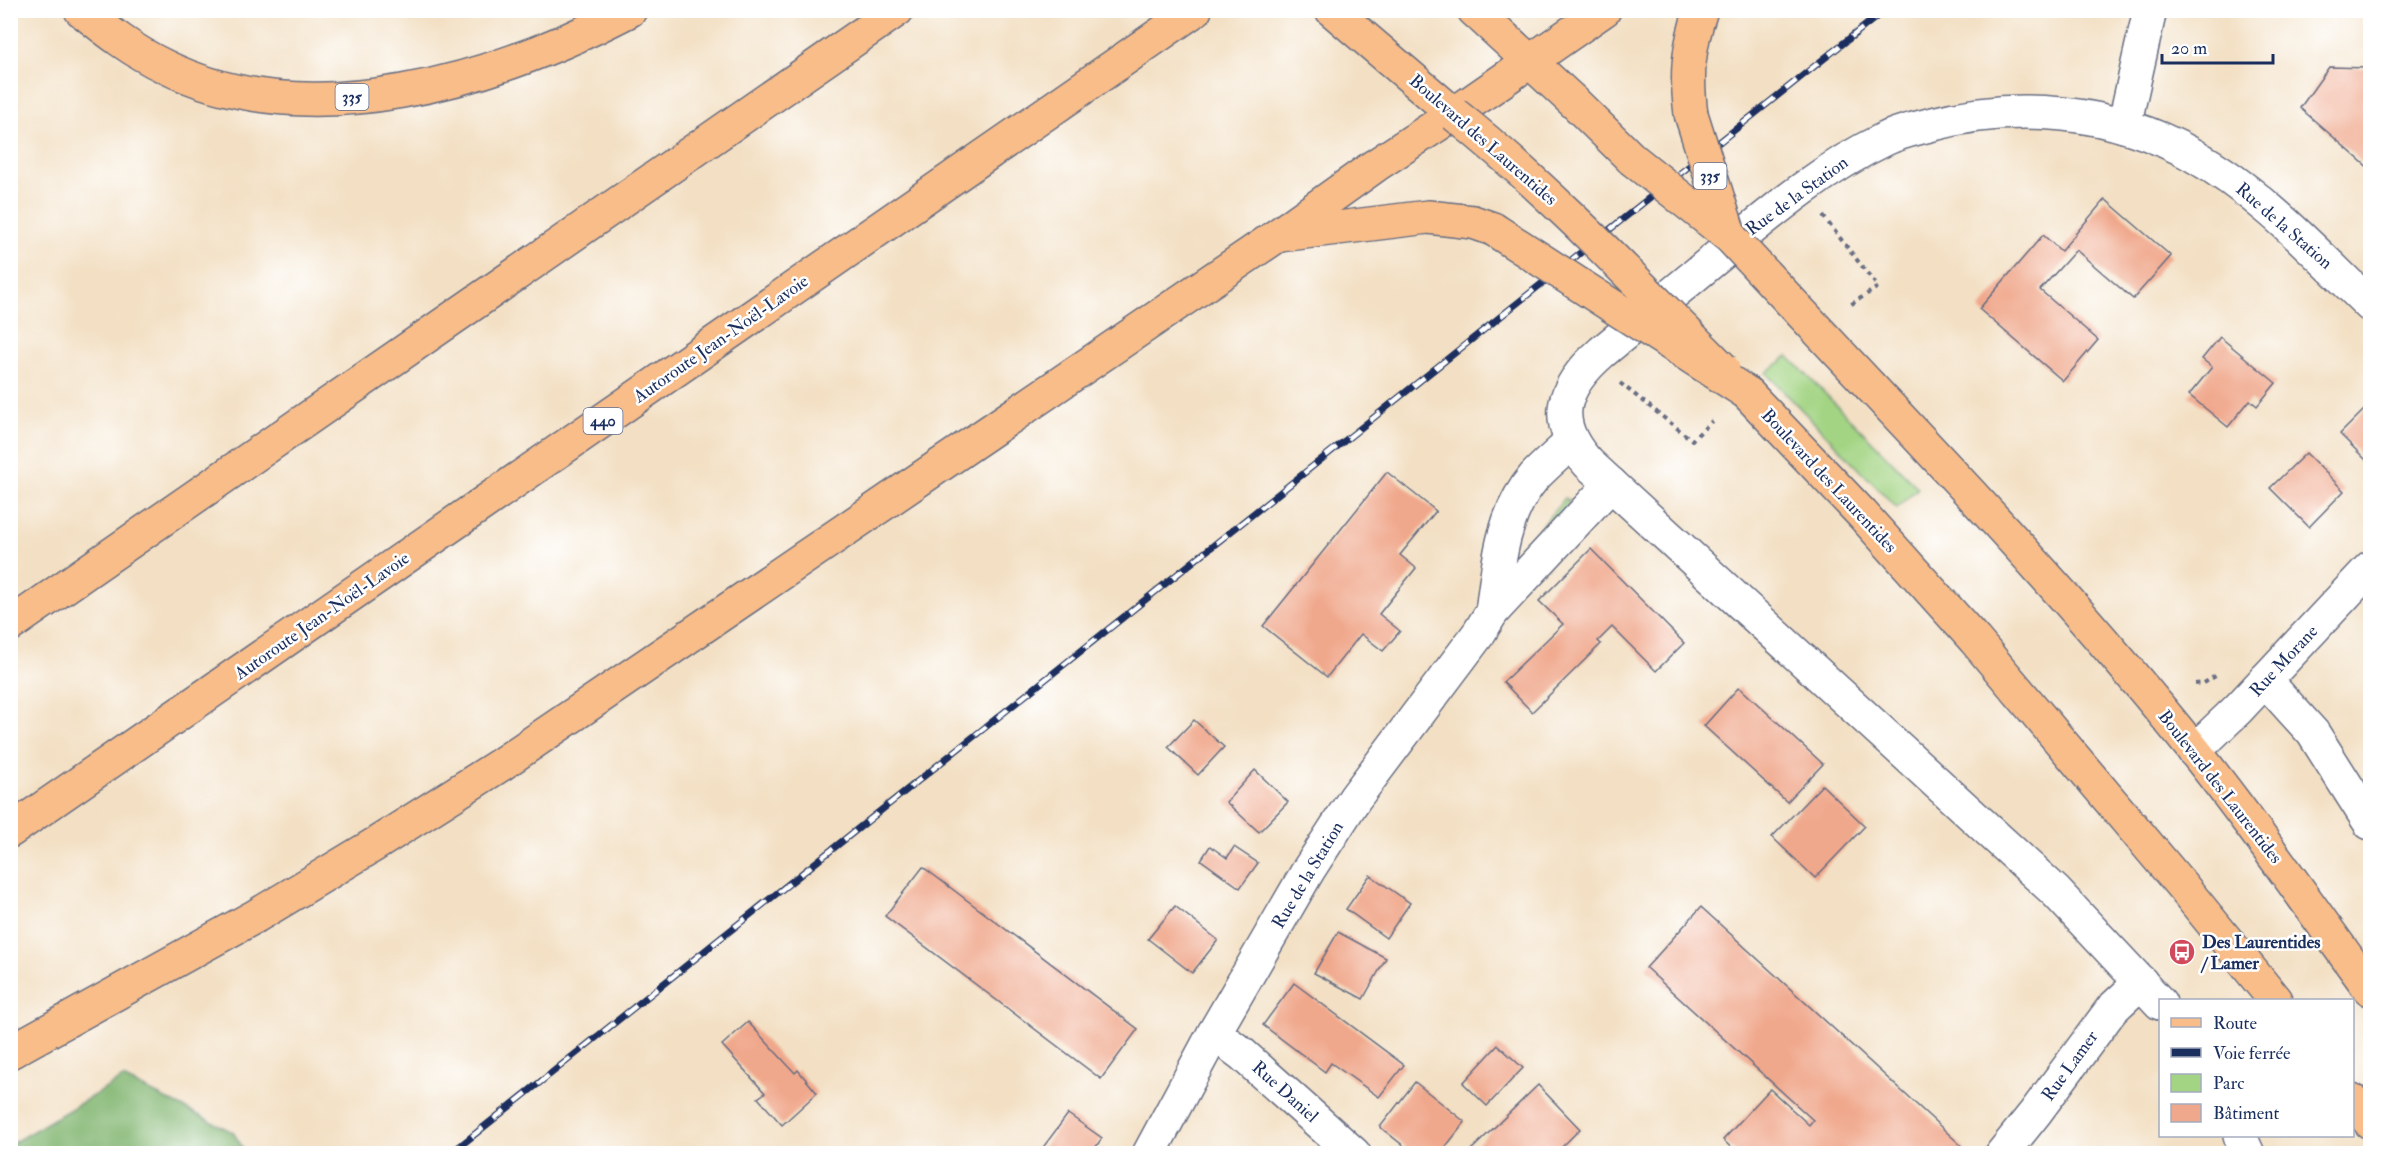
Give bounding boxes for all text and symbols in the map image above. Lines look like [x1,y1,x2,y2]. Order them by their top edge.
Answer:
scale bar [2162,27,2273,65]
text: 20 m [2171,37,2207,60]
street label: Boulevard des Laurentides [1404,69,1562,211]
road number: 335 [336,84,368,110]
street label: Rue de la Station [1741,151,1853,241]
road number: 335 [1694,163,1726,189]
street label: Rue de la Station [2231,178,2337,274]
street label: Autoroute Jean-Noël-Lavoie [628,270,813,409]
street label: Boulevard des Laurentides [1756,404,1902,558]
road number: 440 [584,408,622,434]
street label: Autoroute Jean-Noël-Lavoie [229,547,414,686]
street label: Rue Morane [2245,620,2323,702]
street label: Boulevard des Laurentides [2153,706,2287,868]
street label: Rue de la Station [1267,817,1349,933]
place label: Des Laurentides / Lamer [2200,931,2320,975]
bus stop icon: Des Laurentides / Lamer [2167,937,2197,967]
legend [2159,999,2354,1137]
text: Route [2213,1012,2257,1035]
street label: Rue Lamer [2037,1026,2104,1106]
text: Voie ferrée [2213,1042,2291,1065]
street label: Rue Daniel [1247,1056,1323,1128]
text: Parc [2213,1072,2244,1095]
text: Bâtiment [2213,1102,2279,1125]

